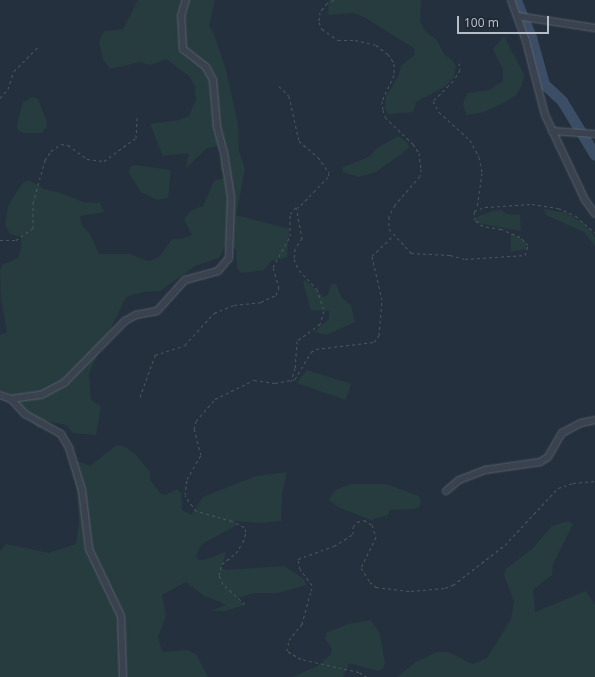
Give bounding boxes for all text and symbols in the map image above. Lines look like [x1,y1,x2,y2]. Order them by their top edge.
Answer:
scale bar [459,8,551,34]
text: 100 m [464,14,499,31]

